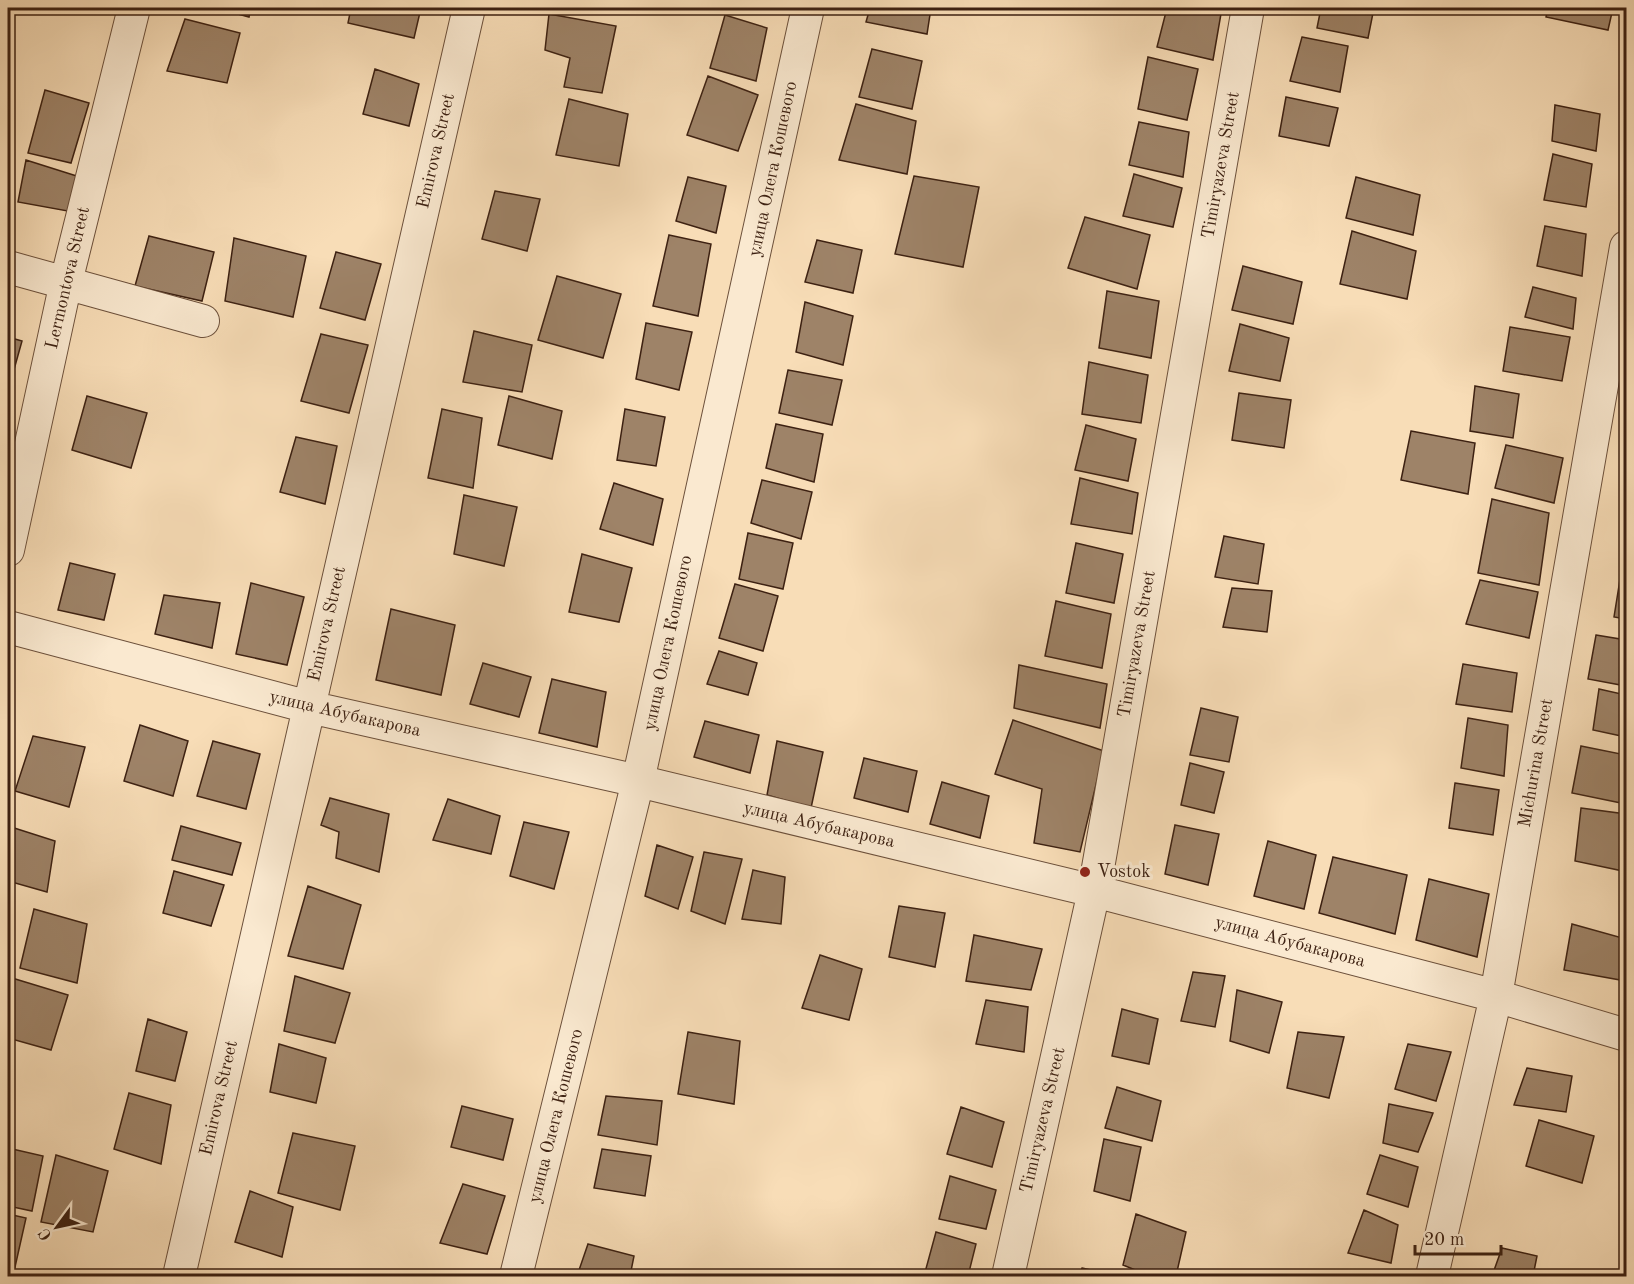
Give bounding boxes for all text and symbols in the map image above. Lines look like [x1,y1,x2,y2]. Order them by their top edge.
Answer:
street label: улица Олега Кошевого [746,80,800,258]
street label: Timiryazeva Street [1199,90,1243,240]
street label: Emirova Street [414,92,458,210]
street label: Lermontova Street [43,205,93,351]
street label: улица Олега Кошевого [641,554,695,732]
street label: Emirova Street [305,565,349,683]
street label: Timiryazeva Street [1115,569,1159,719]
street label: улица Абубакарова [268,688,423,740]
street label: Michurina Street [1516,697,1556,829]
street label: улица Абубакарова [742,799,897,851]
place label: Vostok [1097,863,1151,881]
marker: Vostok [1078,865,1092,879]
street label: улица Абубакарова [1213,913,1367,971]
street label: улица Олега Кошевого [526,1027,586,1205]
street label: Emirova Street [197,1039,241,1157]
street label: Timiryazeva Street [1017,1045,1069,1195]
north arrow [27,1197,87,1257]
scale bar [1415,1218,1500,1256]
text: С [37,1225,56,1243]
text: 20 m [1424,1231,1464,1249]

